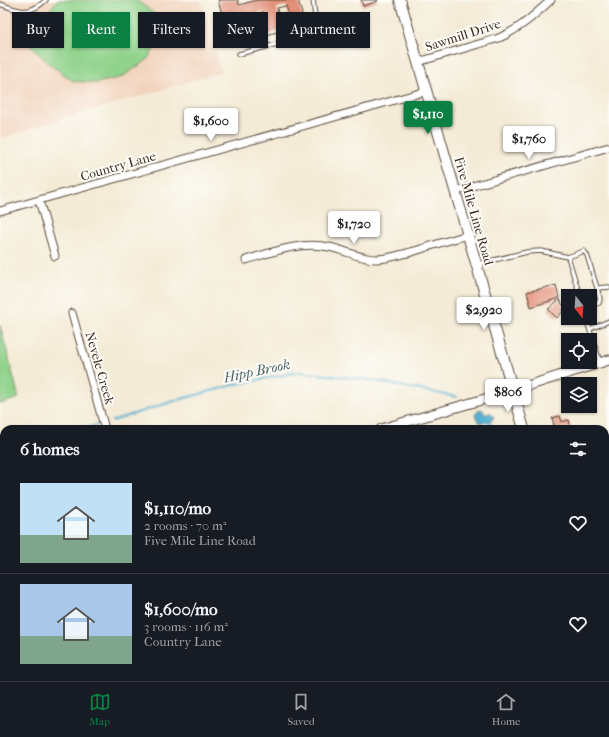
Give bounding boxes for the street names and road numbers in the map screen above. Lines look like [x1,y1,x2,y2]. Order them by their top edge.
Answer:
street label: Sawmill Drive [423,16,503,54]
street label: Country Lane [79,148,158,184]
street label: Five Mile Line Road [451,155,497,268]
street label: Nevele Creek [82,330,118,406]

